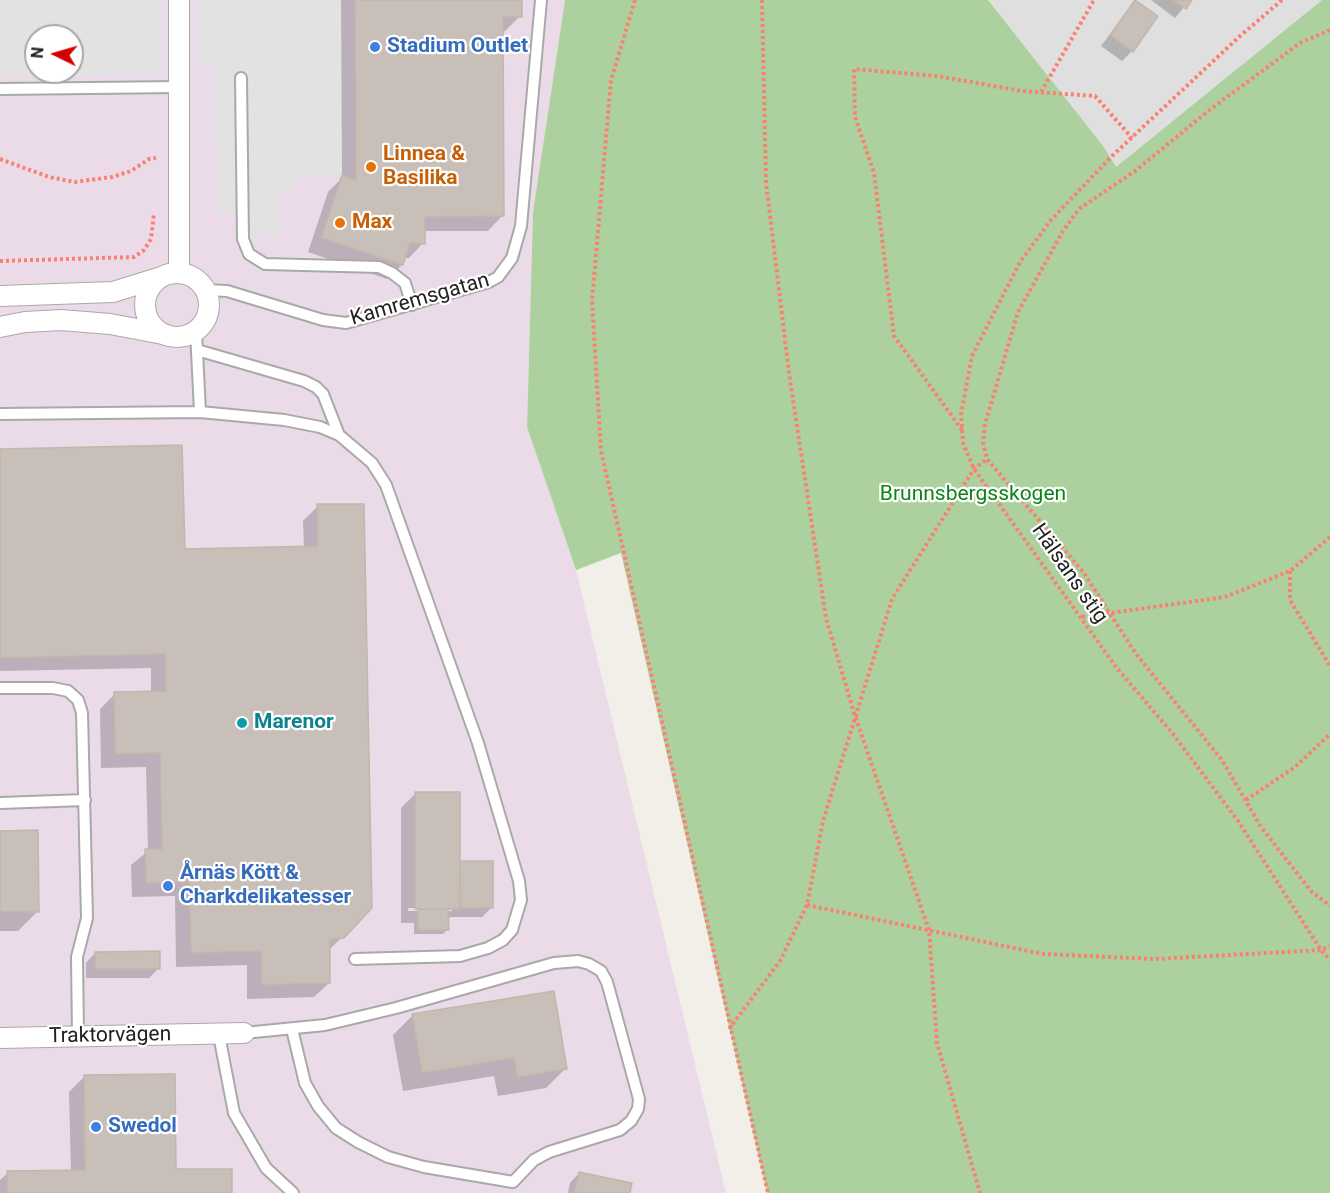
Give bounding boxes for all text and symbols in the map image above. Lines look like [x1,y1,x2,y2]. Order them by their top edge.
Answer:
north arrow [24,24,84,84]
place label: Stadium Outlet [387,34,528,60]
marker: Stadium Outlet [368,40,382,54]
text: N [28,46,48,59]
place label: Linnea & Basilika [383,142,465,192]
marker: Linnea & Basilika [364,160,378,174]
place label: Max [352,210,392,236]
marker: Max [333,216,347,230]
street label: Kamremsgatan [348,268,492,332]
park label: Brunnsbergsskogen [880,482,1066,508]
street label: Hälsans stig [1025,519,1113,629]
place label: Marenor [254,710,334,736]
marker: Marenor [235,716,249,730]
place label: Årnäs Kött & Charkdelikatesser [180,861,351,911]
marker: Årnäs Kött & Charkdelikatesser [161,879,175,893]
street label: Traktorvägen [49,1022,171,1050]
place label: Swedol [108,1114,177,1140]
marker: Swedol [89,1120,103,1134]

